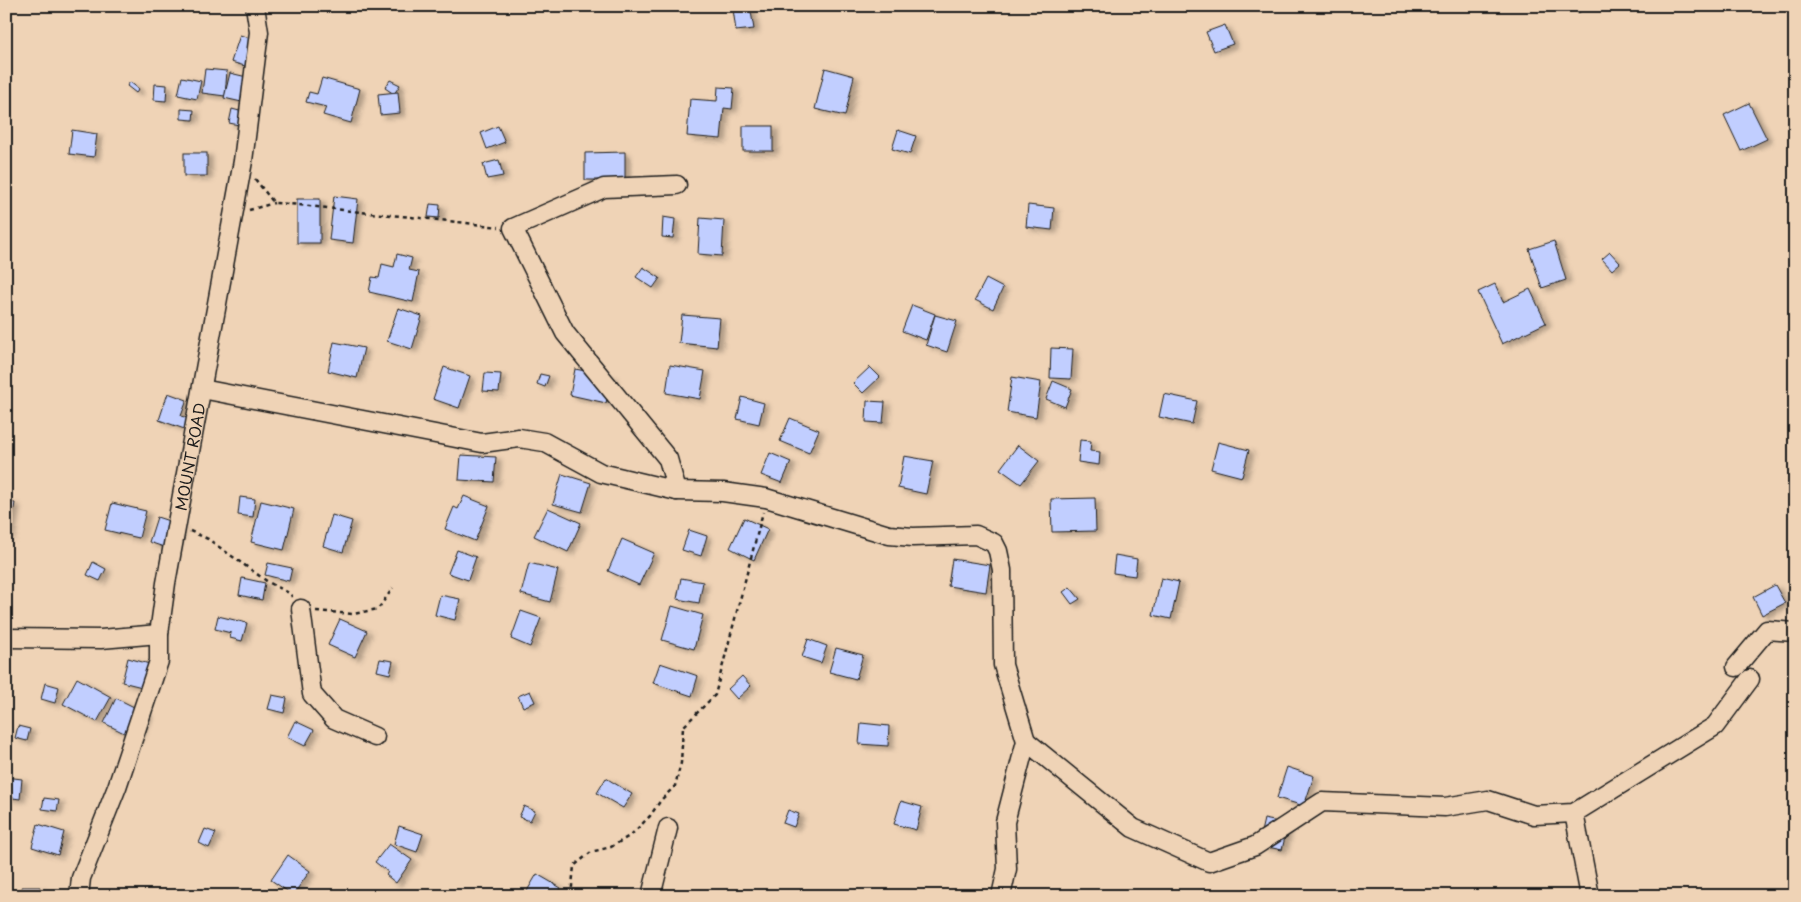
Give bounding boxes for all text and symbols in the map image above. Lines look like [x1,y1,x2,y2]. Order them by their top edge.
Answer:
street label: MOUNT ROAD [168,400,210,512]

